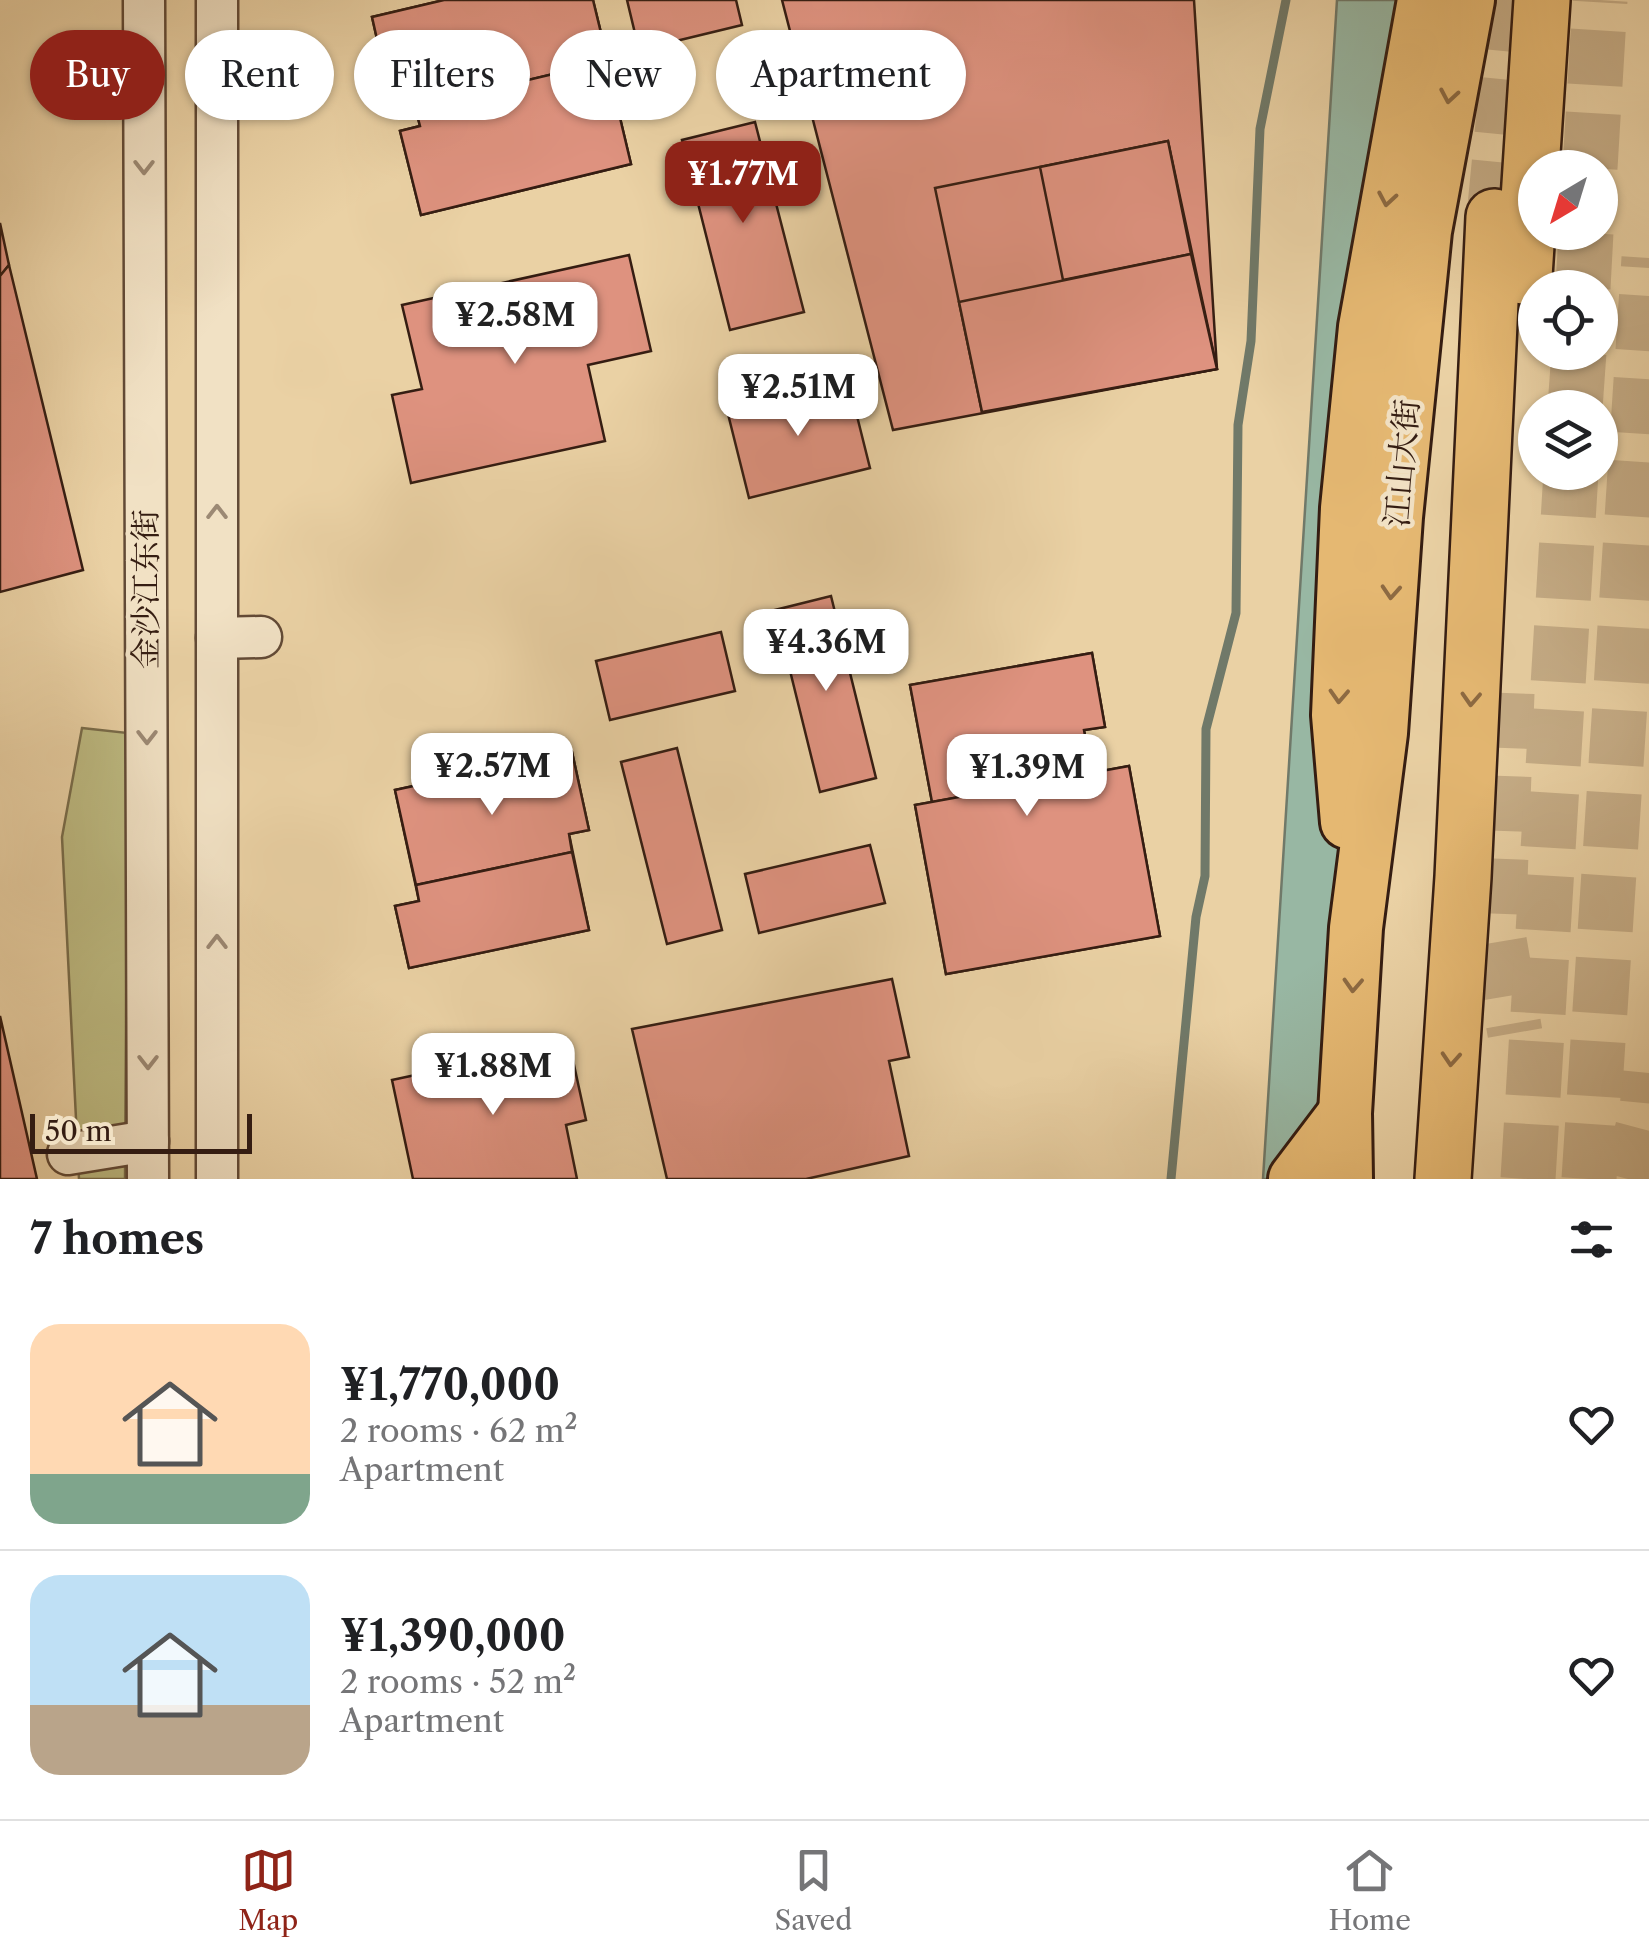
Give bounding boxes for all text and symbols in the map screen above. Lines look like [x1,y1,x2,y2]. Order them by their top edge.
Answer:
chip: Buy [30,30,165,120]
chip: Rent [185,30,334,120]
chip: Filters [354,30,530,120]
chip: New [550,30,696,120]
chip: Apartment [716,30,966,120]
one-way arrow [1439,87,1460,104]
pin: ¥1.77M [662,141,824,226]
north arrow [1518,150,1618,250]
map controls [1518,150,1618,490]
text: ¥1.77M [687,154,799,193]
one-way arrow [134,160,155,176]
one-way arrow [1377,191,1398,207]
button: locate [1518,270,1618,370]
pin: ¥2.58M [434,282,596,367]
text: ¥2.58M [454,295,576,334]
pin: ¥2.51M [717,354,879,439]
text: ¥2.51M [740,367,856,406]
button: layers [1518,390,1618,490]
street label: 江山大街 [1376,397,1427,528]
one-way arrow [206,503,228,518]
street label: 金沙江东街 [126,509,165,669]
one-way arrow [1381,584,1402,600]
pin: ¥4.36M [745,609,907,694]
text: ¥4.36M [766,622,886,661]
one-way arrow [1329,689,1350,705]
one-way arrow [1461,692,1482,708]
one-way arrow [136,730,158,746]
pin: ¥2.57M [411,733,573,818]
pin: ¥1.39M [946,734,1108,819]
text: ¥2.57M [433,746,551,785]
text: ¥1.39M [969,747,1085,786]
one-way arrow [206,933,228,948]
one-way arrow [1343,977,1364,993]
pin: ¥1.88M [412,1033,574,1118]
text: ¥1.88M [434,1046,552,1085]
one-way arrow [1441,1051,1462,1067]
one-way arrow [137,1056,159,1071]
scale bar [30,1109,252,1154]
text: 50 m [45,1114,112,1148]
icon: filters [1564,1212,1619,1267]
text: 7 homes [30,1213,204,1265]
text: ¥1,770,000 [340,1359,560,1411]
icon: home [110,1364,230,1484]
icon: heart [1564,1397,1619,1452]
text: 2 rooms · 62 m² [340,1411,578,1450]
text: Apartment [340,1450,504,1489]
text: ¥1,390,000 [340,1610,566,1662]
icon: home [110,1615,230,1735]
icon: heart [1564,1648,1619,1703]
text: 2 rooms · 52 m² [340,1662,576,1701]
text: Apartment [340,1701,504,1740]
tab: Map [238,1843,298,1937]
tab: Saved [775,1843,852,1937]
tab: Home [1329,1843,1411,1937]

